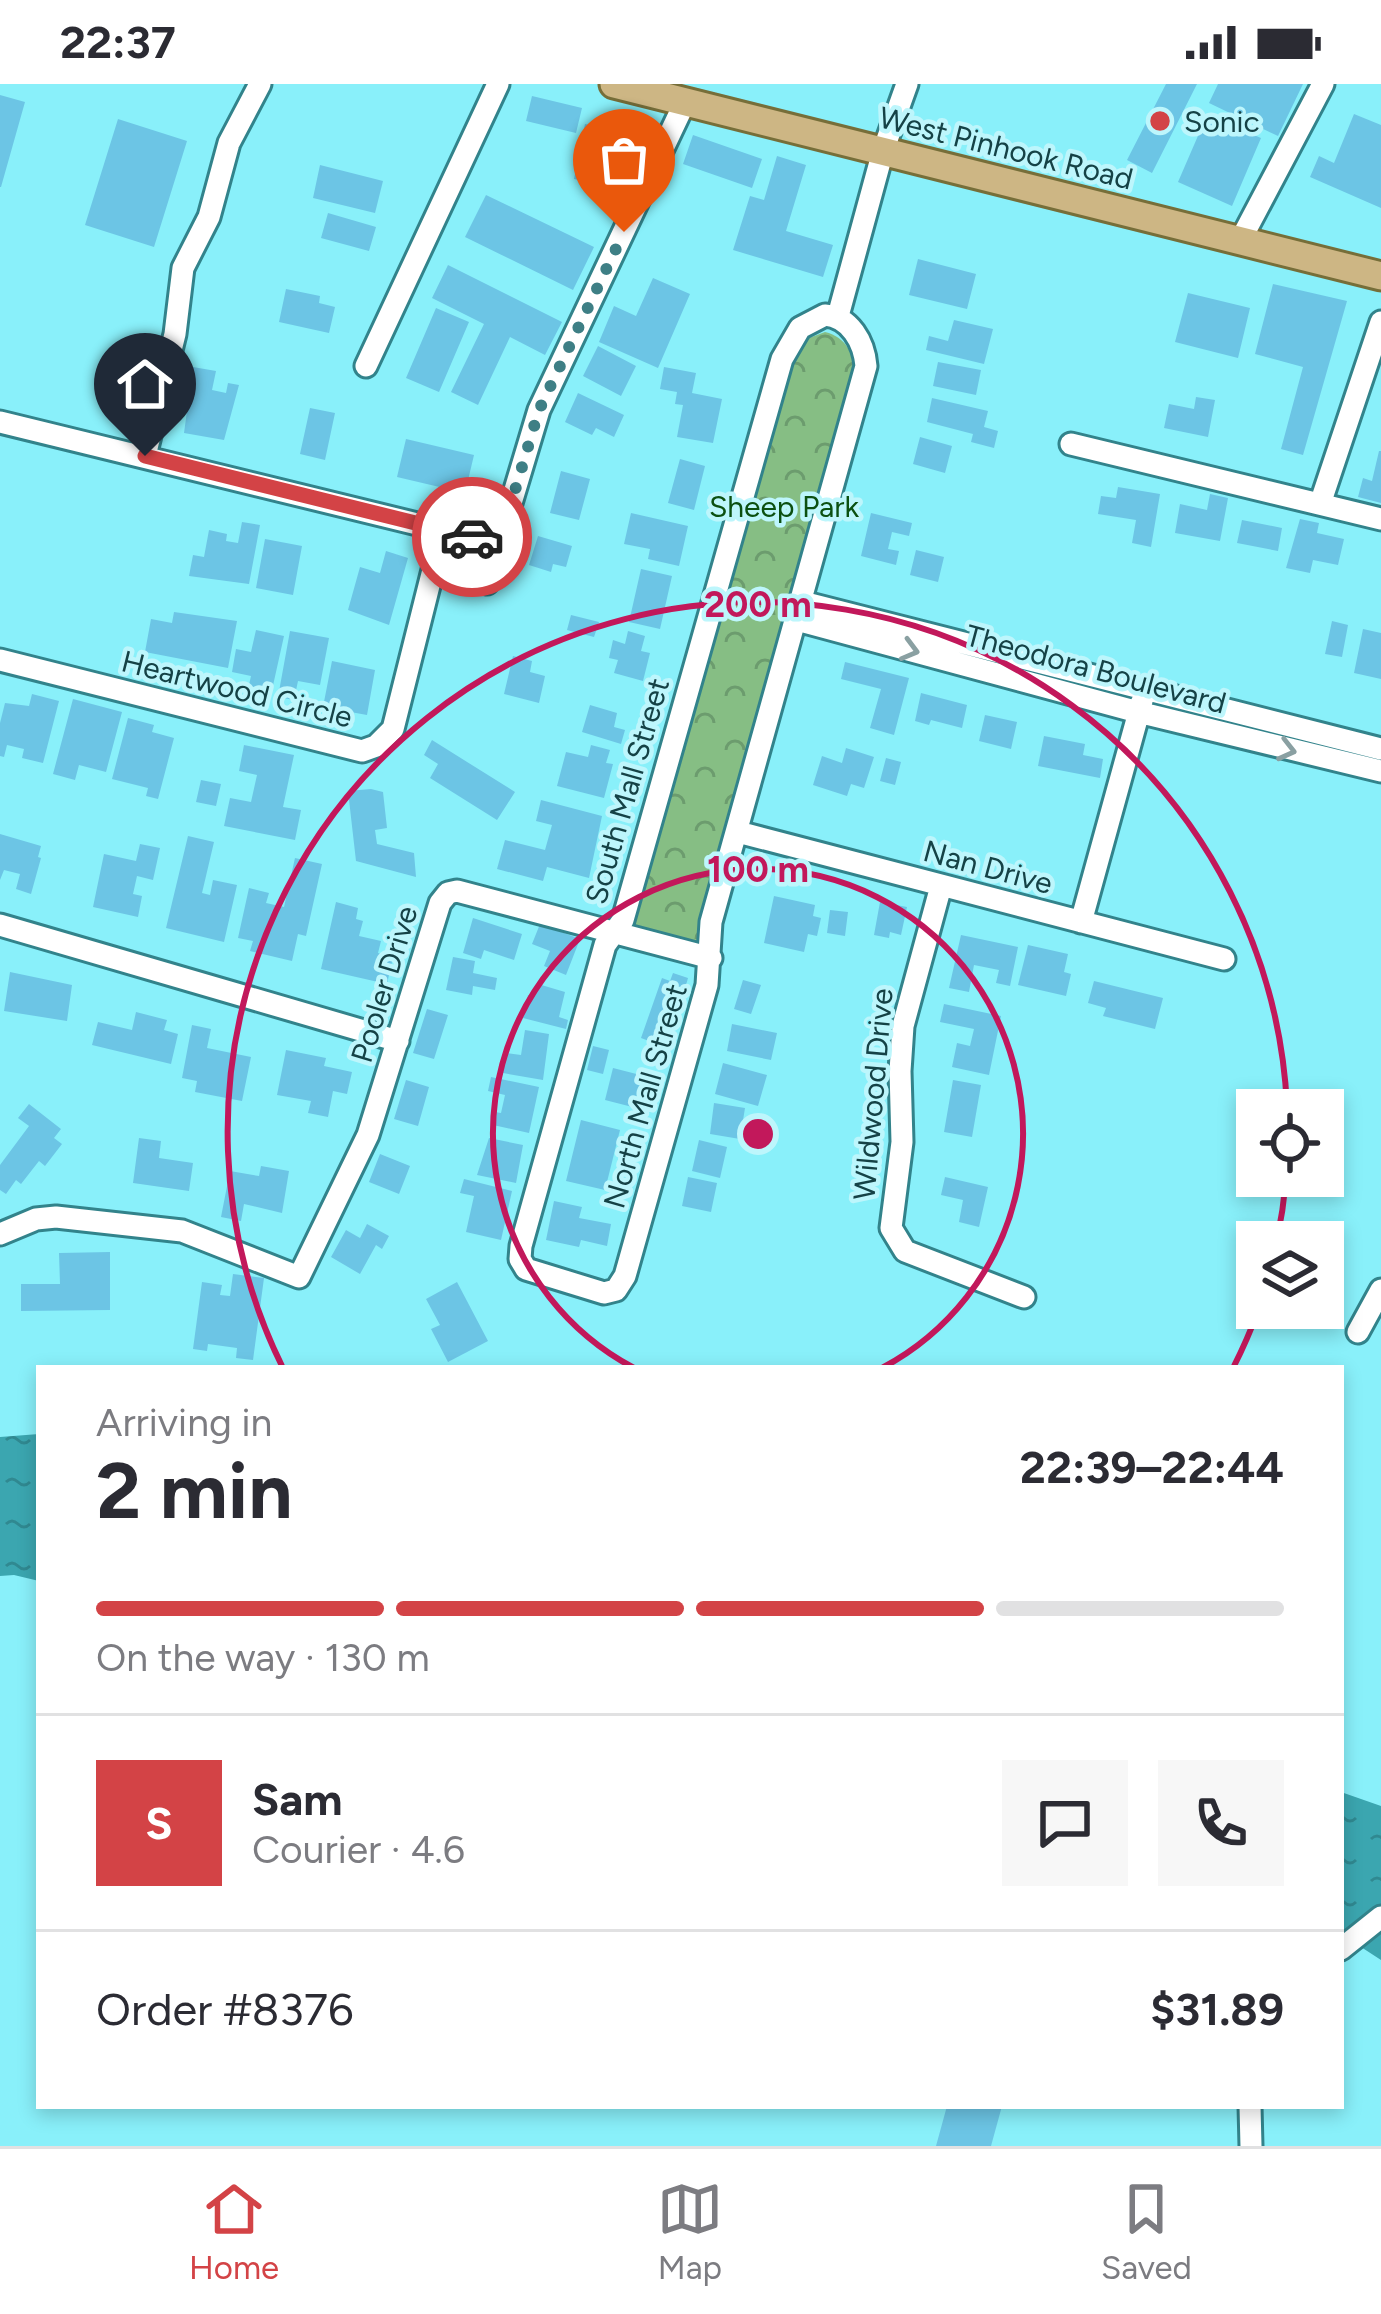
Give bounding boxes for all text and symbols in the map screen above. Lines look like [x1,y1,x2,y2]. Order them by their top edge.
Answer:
text: 22:37 [60,15,176,69]
street label: West Pinhook Road [875,99,1137,197]
place label: Sonic [1184,103,1260,140]
marker: Sonic [1147,108,1173,134]
pin [573,109,675,232]
icon: bag [591,127,657,193]
pin [94,333,196,456]
icon: home [112,351,178,417]
courier [412,477,532,597]
park label: Sheep Park [709,488,860,525]
icon: car [439,504,505,570]
text: 200 m [704,583,812,626]
street label: Theodora Boulevard [962,616,1230,722]
one-way arrow [899,636,920,661]
street label: Heartwood Circle [118,642,356,736]
street label: South Mall Street [577,674,677,908]
one-way arrow [1276,736,1297,761]
street label: Nan Drive [919,832,1057,902]
text: 100 m [707,848,809,891]
street label: Pooler Drive [343,901,425,1067]
street label: North Mall Street [595,980,695,1212]
street label: Wildwood Drive [845,987,901,1201]
map controls [1236,1089,1344,1329]
button: locate [1236,1089,1344,1197]
centre of rings [737,1113,779,1155]
button: layers [1236,1221,1344,1329]
text: Arriving in [96,1399,272,1446]
text: 22:39–22:44 [1020,1440,1284,1494]
text: 2 min [96,1444,292,1538]
text: On the way · 130 m [96,1634,430,1681]
button: chat [1002,1760,1128,1886]
button: phone [1158,1760,1284,1886]
text: Sam [252,1772,343,1826]
text: S [145,1796,173,1850]
text: Courier · 4.6 [252,1826,465,1873]
text: Order #8376 [96,1982,353,2036]
text: $31.89 [1150,1982,1284,2036]
tab: Home [189,2176,279,2287]
tab: Map [657,2176,723,2287]
tab: Saved [1101,2176,1192,2287]

